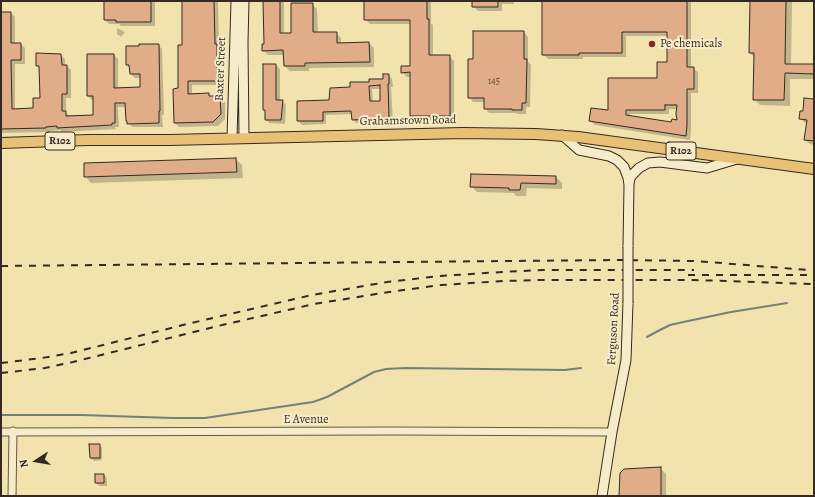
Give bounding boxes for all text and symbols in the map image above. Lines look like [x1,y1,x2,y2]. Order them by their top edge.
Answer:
street label: Baxter Street [213,37,229,101]
place label: Pe chemicals [660,37,722,51]
marker: Pe chemicals [647,39,657,49]
house number: 145 [488,76,500,88]
street label: Grahamstown Road [359,113,457,129]
road number: R102 [45,132,75,150]
road number: R102 [666,142,696,160]
street label: Ferguson Road [605,292,623,366]
street label: E Avenue [283,413,329,427]
north arrow [16,441,56,481]
text: N [16,458,32,469]

